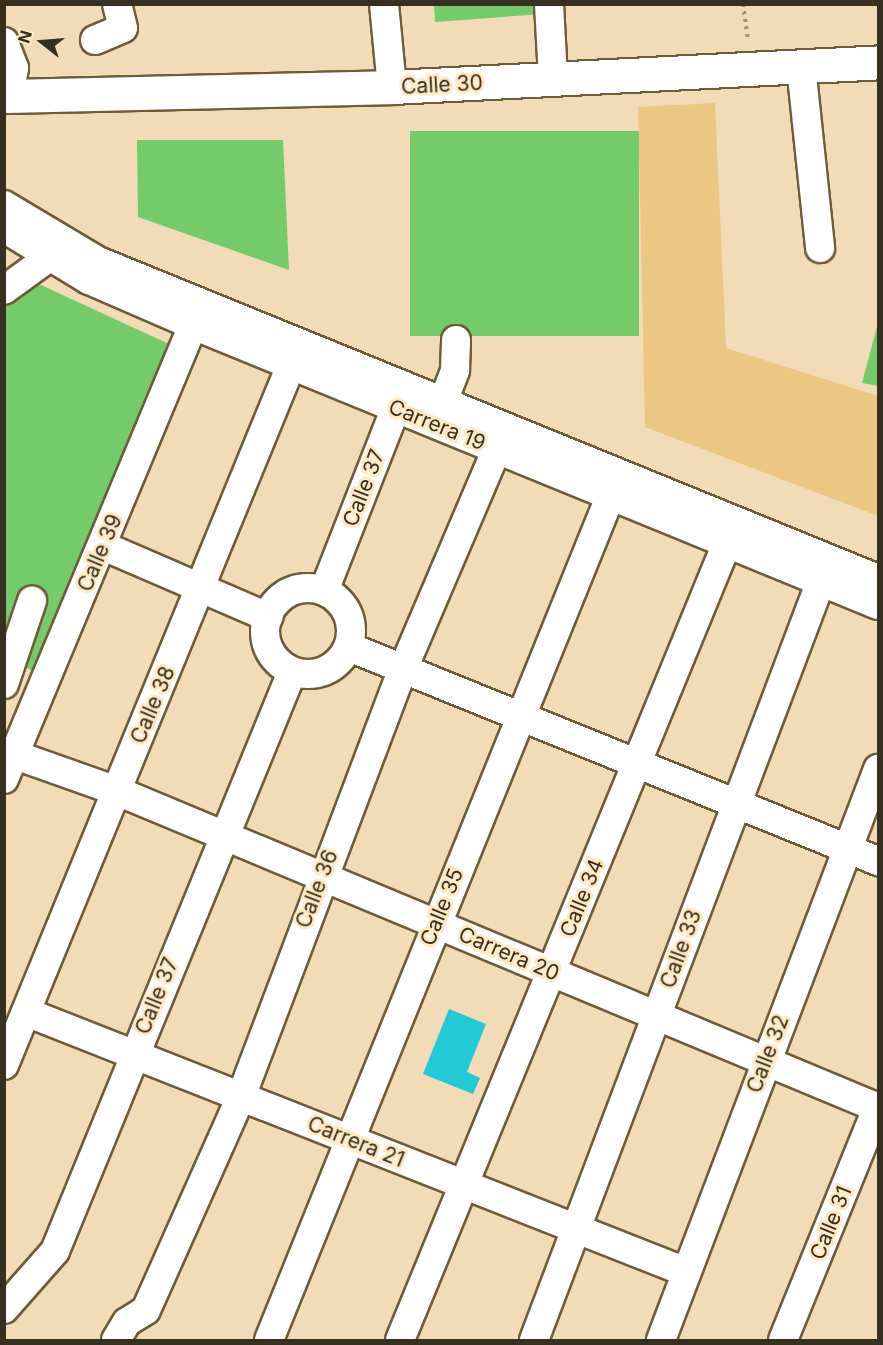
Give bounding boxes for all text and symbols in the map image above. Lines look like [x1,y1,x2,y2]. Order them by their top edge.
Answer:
north arrow [12,12,72,72]
text: N [13,28,36,46]
street label: Calle 30 [401,70,483,100]
street label: Carrera 19 [385,394,489,456]
street label: Calle 37 [338,446,390,530]
street label: Calle 39 [72,511,128,595]
street label: Calle 38 [125,663,181,747]
street label: Calle 36 [291,846,343,932]
street label: Calle 34 [555,855,609,941]
street label: Calle 35 [415,865,469,949]
street label: Calle 33 [655,906,707,992]
street label: Carrera 20 [455,922,563,986]
street label: Calle 37 [130,954,184,1038]
street label: Calle 32 [742,1012,794,1096]
street label: Carrera 21 [304,1111,408,1173]
street label: Calle 31 [805,1183,857,1263]

